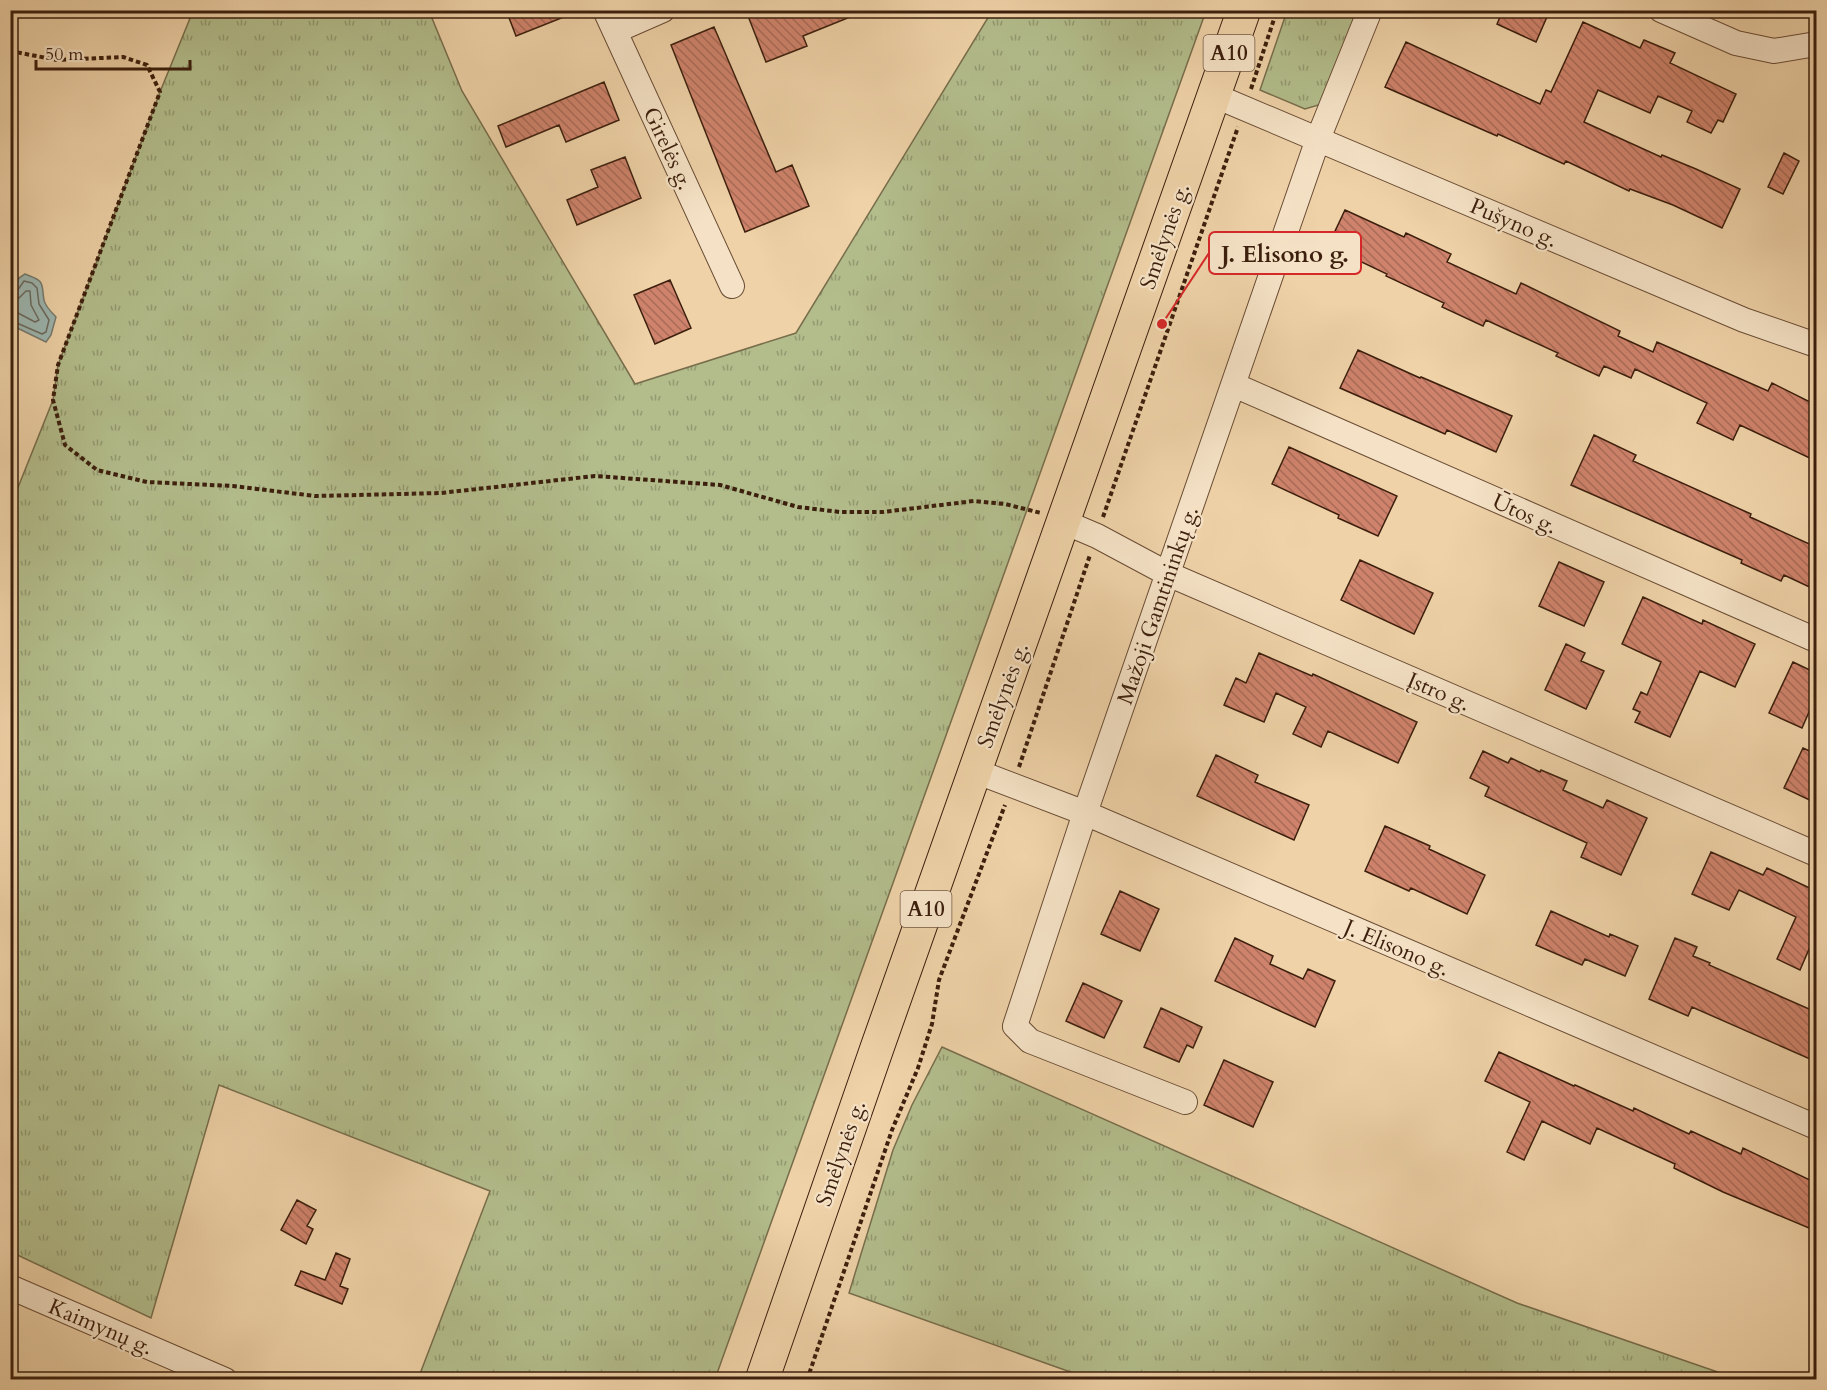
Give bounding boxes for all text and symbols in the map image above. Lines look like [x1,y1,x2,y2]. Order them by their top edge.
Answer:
scale bar [36,33,190,71]
road number: A10 [1204,35,1254,71]
text: 50 m [45,42,84,67]
street label: Girelės g. [636,102,700,195]
street label: Smėlynės g. [1133,179,1197,293]
street label: Pušyno g. [1465,191,1562,255]
callout: J. Elisono g. [1209,232,1361,274]
text: J. Elisono g. [1218,238,1349,271]
street label: Ūtos g. [1487,486,1562,541]
street label: Mažoji Gamtininkų g. [1110,502,1206,708]
street label: Smėlynės g. [970,638,1036,752]
street label: Įstro g. [1403,665,1475,719]
road number: A10 [900,891,952,927]
street label: J. Elisono g. [1337,911,1454,984]
street label: Smėlynės g. [809,1096,873,1210]
street label: Kaimynų g. [44,1291,157,1362]

